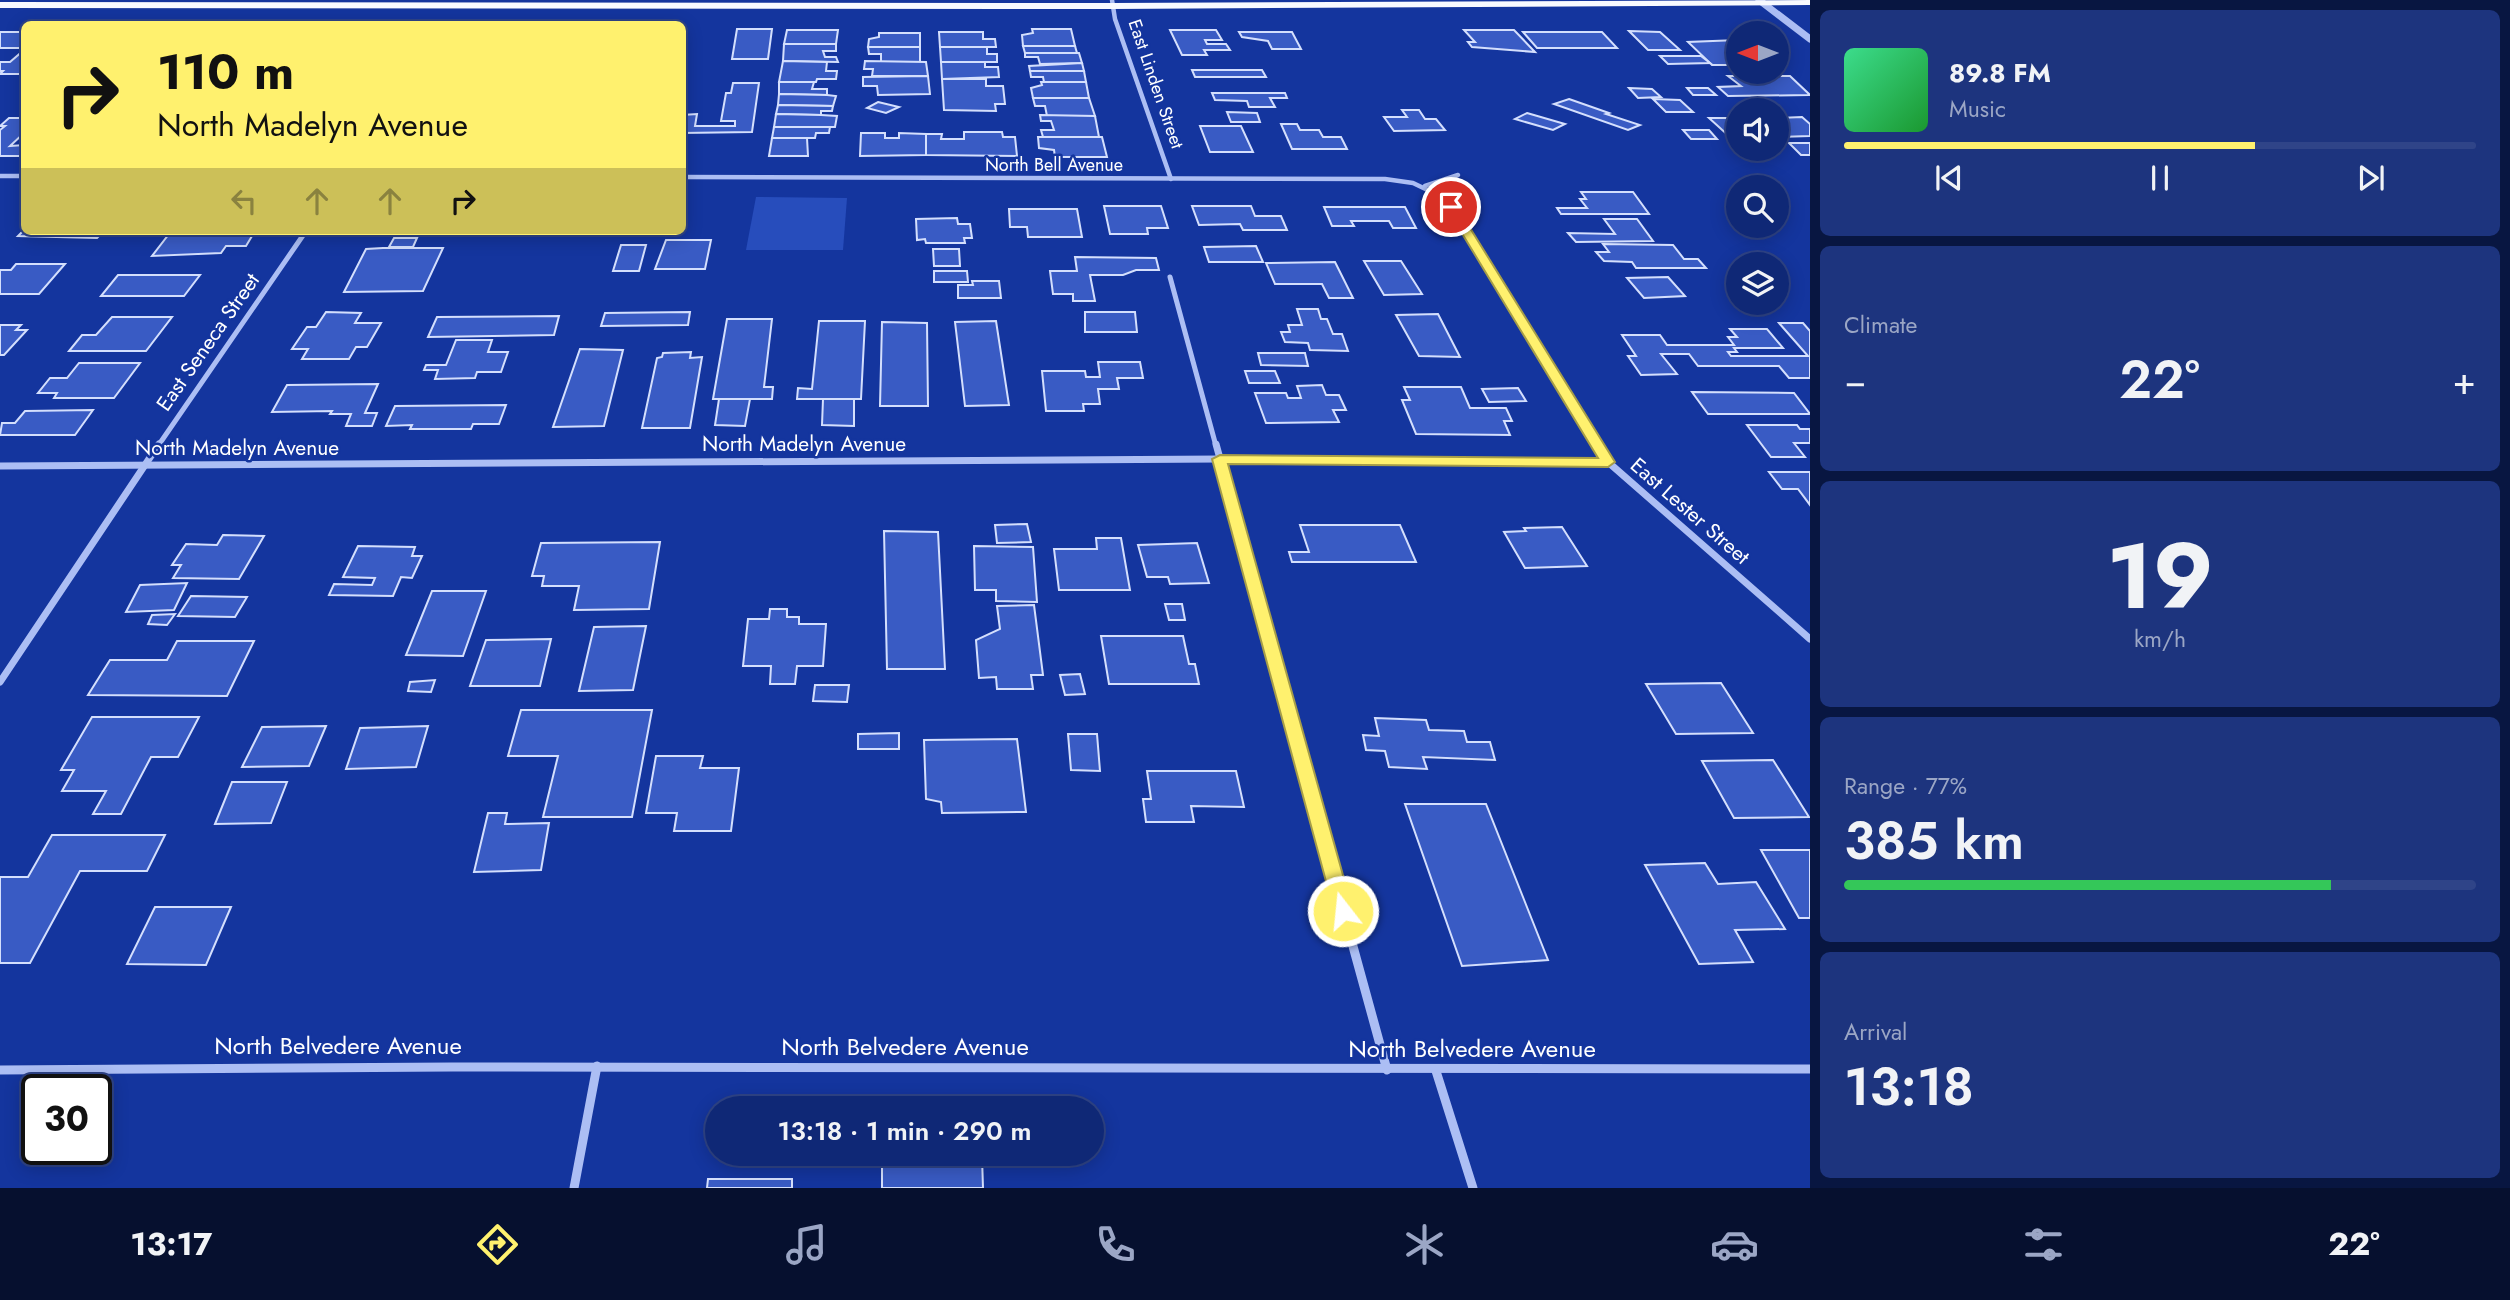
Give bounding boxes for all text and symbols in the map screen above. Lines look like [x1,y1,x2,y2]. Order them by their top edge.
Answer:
street label: East Linden Street [1122,16,1191,153]
north arrow [1726,21,1788,84]
map controls [1726,21,1789,315]
text: 110 m [157,37,294,107]
icon: right [42,49,133,140]
text: 89.8 FM [1949,54,2051,92]
text: Music [1949,92,2006,126]
button: sound [1726,98,1789,161]
text: North Madelyn Avenue [157,102,468,148]
street label: North Bell Avenue [985,152,1123,178]
icon: previous [1930,159,1968,197]
icon: pause [2141,159,2179,197]
icon: next [2352,159,2390,197]
button: search [1726,175,1789,238]
pin [1421,177,1481,237]
icon: left [225,182,263,220]
icon: ahead [298,182,336,220]
icon: ahead [371,182,409,220]
icon: right [444,182,482,220]
icon: arrive [1432,188,1470,226]
button: layers [1726,252,1789,315]
street label: East Seneca Street [149,267,267,417]
text: Climate [1844,308,1917,342]
text: 22° [2119,342,2200,418]
text: − [1844,353,1866,408]
text: + [2453,353,2476,408]
street label: North Madelyn Avenue [702,429,906,459]
street label: North Madelyn Avenue [135,433,339,463]
street label: East Lester Street [1624,451,1756,571]
text: 19 [2106,511,2214,642]
text: km/h [2134,622,2186,656]
text: Range · 77% [1844,769,1967,803]
text: 385 km [1844,803,2024,879]
position arrow [1306,874,1380,948]
text: Arrival [1844,1015,1907,1049]
street label: North Belvedere Avenue [214,1028,462,1063]
street label: North Belvedere Avenue [781,1029,1029,1064]
street label: North Belvedere Avenue [1348,1031,1596,1066]
text: 13:18 [1844,1049,1974,1125]
speed limit sign: 30 [21,1074,112,1165]
text: 13:18 · 1 min · 290 m [777,1112,1032,1150]
icon: directions [473,1220,522,1269]
icon: music [782,1220,831,1269]
icon: phone [1091,1220,1140,1269]
icon: climate [1400,1220,1449,1269]
icon: car [1710,1220,1759,1269]
icon: filters [2019,1220,2068,1269]
text: 13:17 [130,1221,212,1267]
text: 22° [2328,1221,2380,1267]

